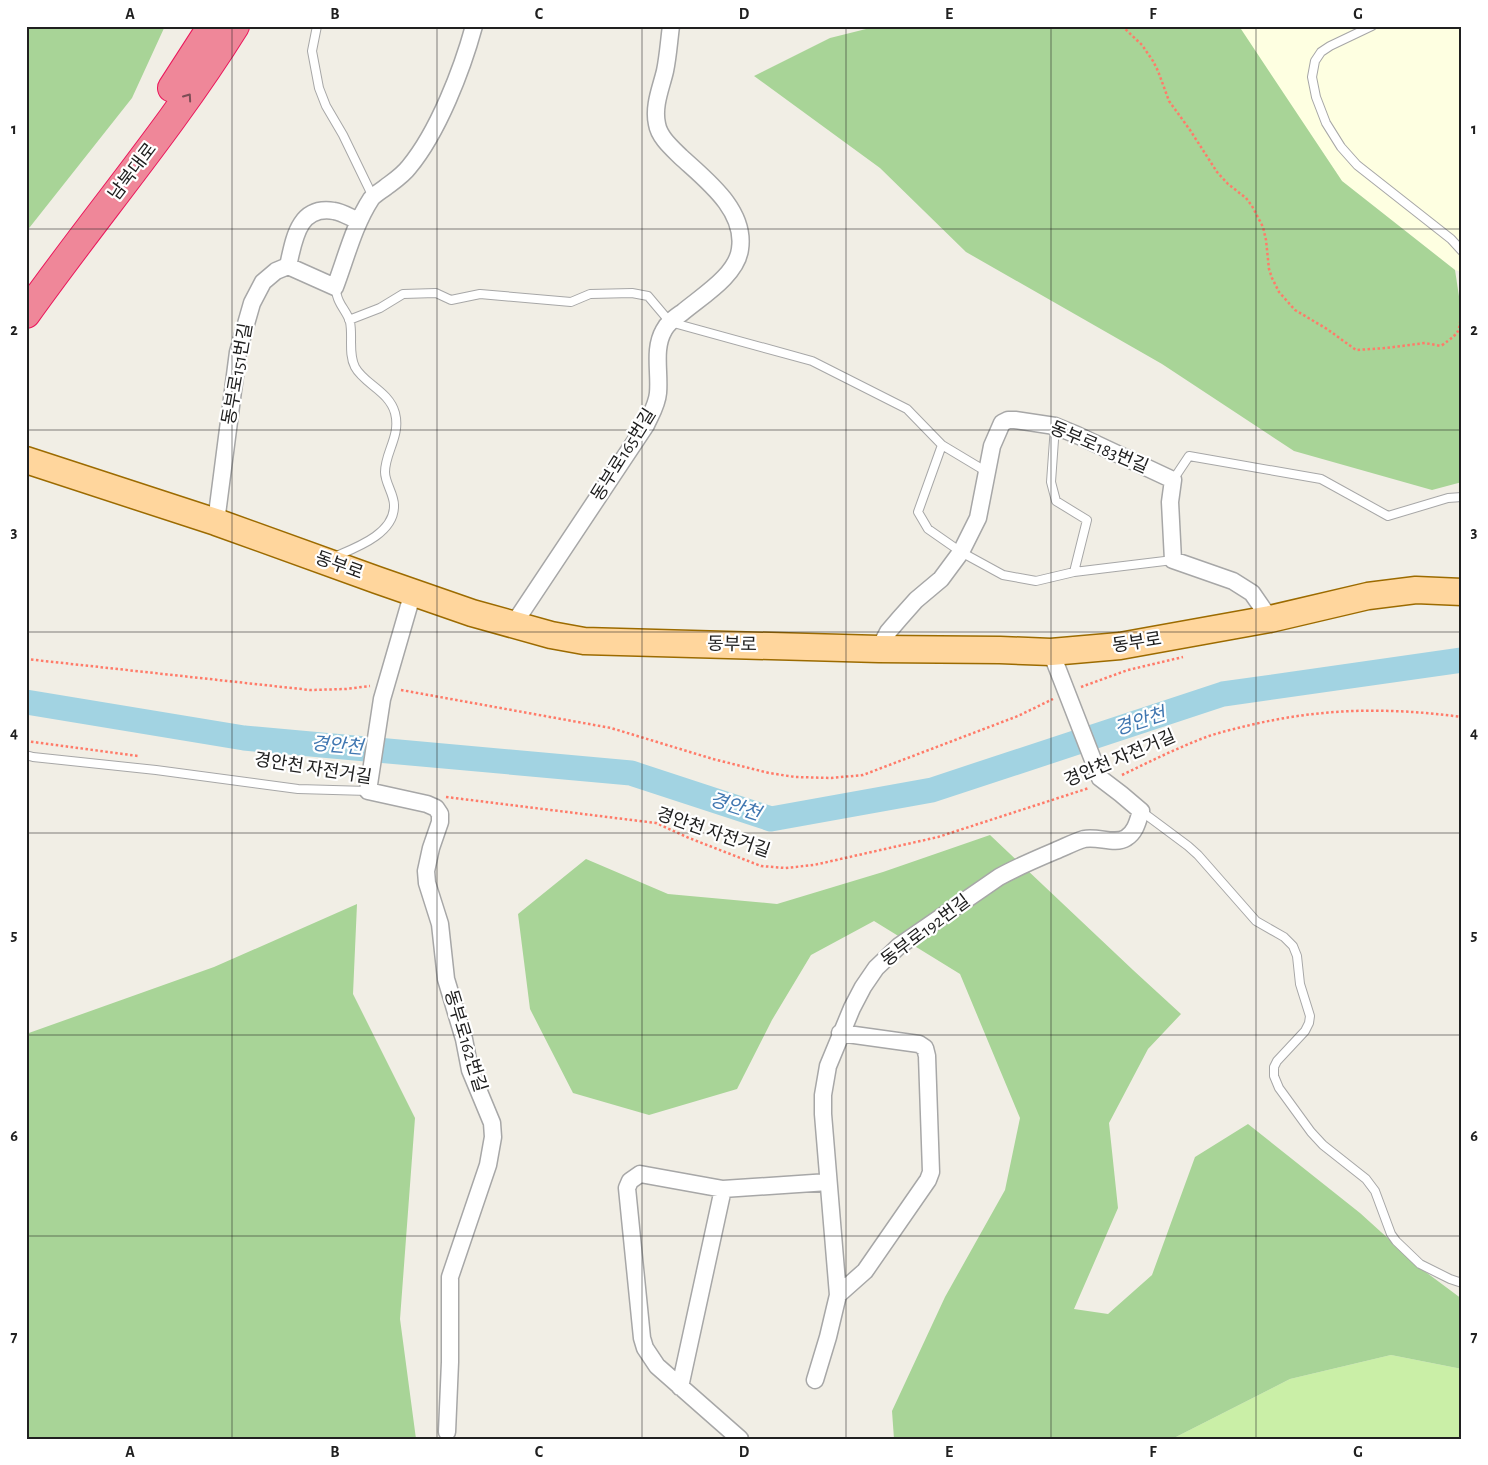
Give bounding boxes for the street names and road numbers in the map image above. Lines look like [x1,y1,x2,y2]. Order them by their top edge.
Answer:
street label: 남북대로 [105,140,160,204]
street label: 동부로151번길 [219,322,256,426]
street label: 동부로165번길 [588,405,659,504]
street label: 동부로183번길 [1047,418,1151,477]
street label: 동부로 [313,548,366,583]
street label: 동부로 [1111,629,1163,656]
street label: 동부로 [707,635,757,654]
street label: 경안천 자전거길 [1061,727,1178,791]
street label: 경안천 자전거길 [253,750,373,787]
street label: 경안천 자전거길 [654,804,772,861]
street label: 동부로192번길 [878,891,974,970]
street label: 동부로162번길 [441,988,490,1094]

